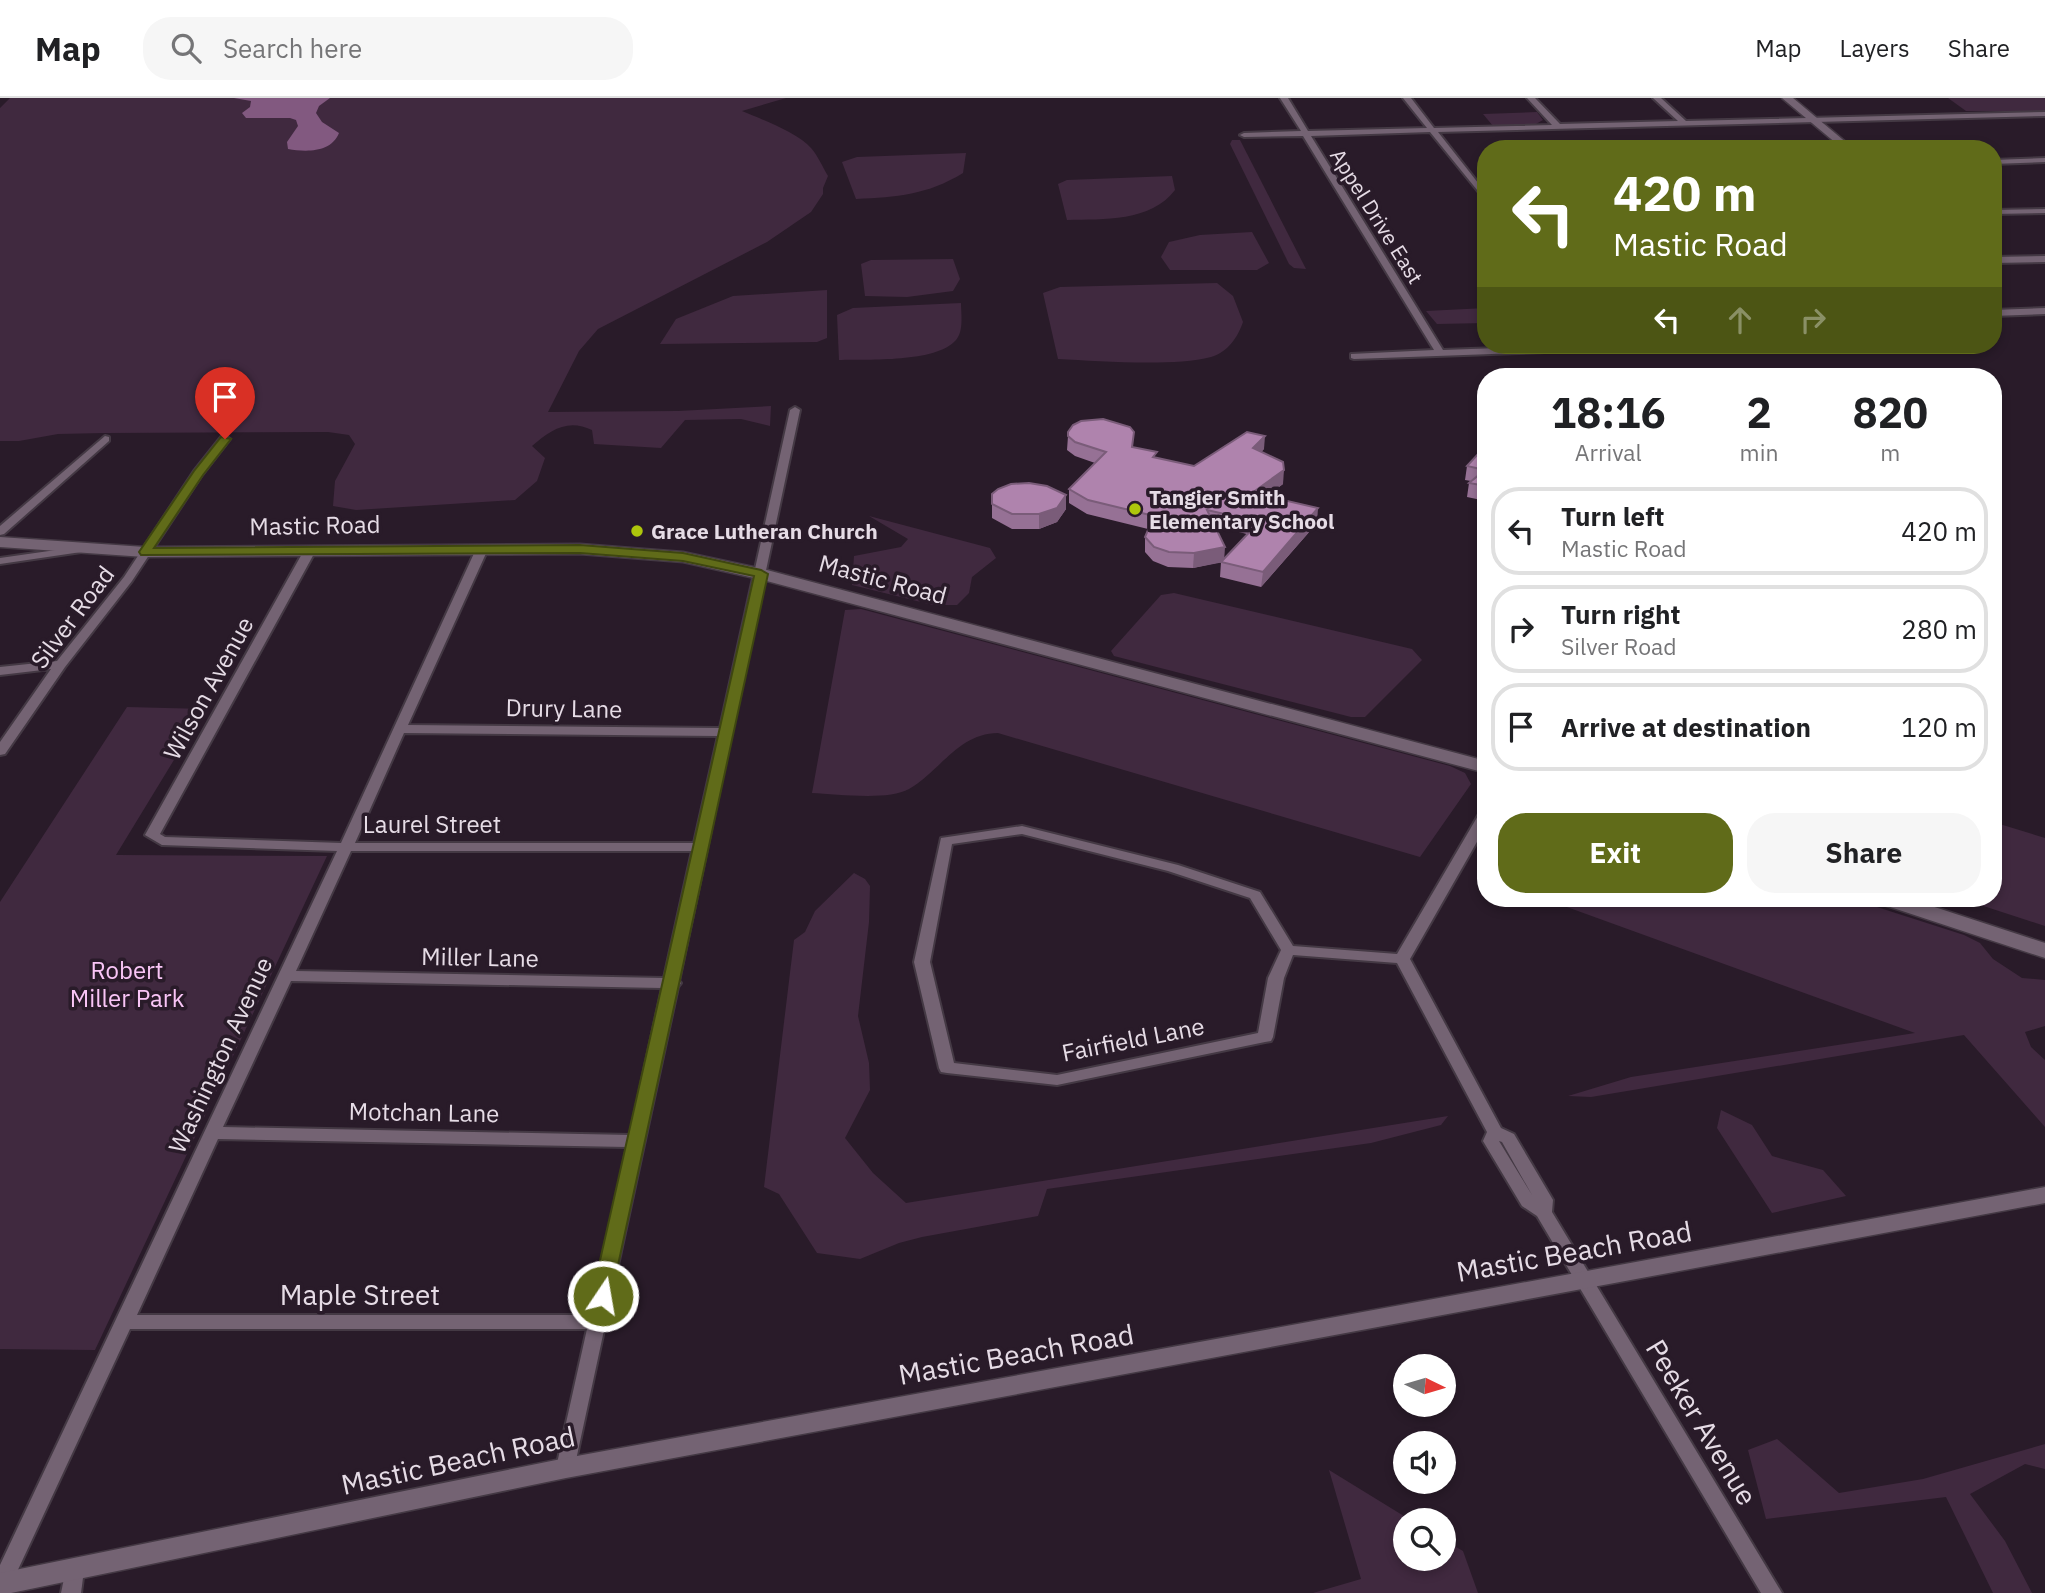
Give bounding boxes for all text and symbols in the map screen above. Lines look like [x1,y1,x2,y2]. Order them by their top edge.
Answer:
search box [143,17,633,80]
text: Map [35,27,101,70]
icon: search [167,29,205,67]
text: Search here [223,31,362,65]
text: Map [1755,32,1802,64]
text: Layers [1840,32,1910,64]
text: Share [1948,32,2010,64]
street label: Appel Drive East [1324,143,1430,289]
text: 420 m [1613,161,1757,224]
icon: left [1498,168,1589,259]
text: Mastic Road [1613,223,1788,265]
icon: left [1648,301,1686,339]
icon: ahead [1721,301,1759,339]
icon: right [1794,301,1832,339]
pin [195,367,255,439]
icon: arrive [206,378,244,416]
text: 18:16 [1551,385,1666,440]
text: 2 [1746,385,1772,440]
text: 820 [1852,385,1928,440]
text: Arrival [1575,437,1642,467]
text: min [1740,437,1778,467]
text: m [1880,437,1900,467]
place label: Tangier Smith Elementary School [1149,483,1334,535]
text: Turn left [1561,499,1664,533]
marker: Tangier Smith Elementary School [1127,501,1143,517]
street label: Mastic Road [249,508,381,542]
icon: left [1502,512,1540,550]
text: 420 m [1901,514,1977,548]
place label: Grace Lutheran Church [651,517,878,545]
marker: Grace Lutheran Church [629,523,645,539]
text: Mastic Road [1561,533,1687,563]
street label: Mastic Road [816,547,950,611]
street label: Silver Road [23,559,121,675]
text: Turn right [1561,597,1680,631]
icon: right [1502,610,1540,648]
street label: Wilson Avenue [156,611,260,765]
text: 280 m [1901,612,1977,646]
text: Silver Road [1561,631,1677,661]
street label: Drury Lane [505,691,623,725]
icon: arrive [1502,708,1540,746]
text: Arrive at destination [1561,710,1811,744]
text: 120 m [1901,710,1977,744]
street label: Laurel Street [363,808,501,840]
button: Exit [1498,813,1733,893]
button: Share [1747,813,1981,893]
street label: Miller Lane [421,940,539,974]
street label: Washington Avenue [161,952,279,1158]
park label: Robert Miller Park [70,954,185,1014]
street label: Fairfield Lane [1059,1009,1207,1069]
street label: Motchan Lane [348,1095,500,1129]
street label: Mastic Beach Road [1453,1212,1695,1290]
position arrow [566,1259,640,1333]
street label: Maple Street [280,1276,440,1313]
street label: Mastic Beach Road [895,1315,1137,1393]
street label: Peeker Avenue [1638,1332,1766,1512]
north arrow [1393,1354,1456,1418]
map controls [1393,1354,1456,1571]
street label: Mastic Beach Road [338,1417,578,1503]
button: sound [1393,1431,1456,1494]
button: search [1393,1508,1456,1571]

